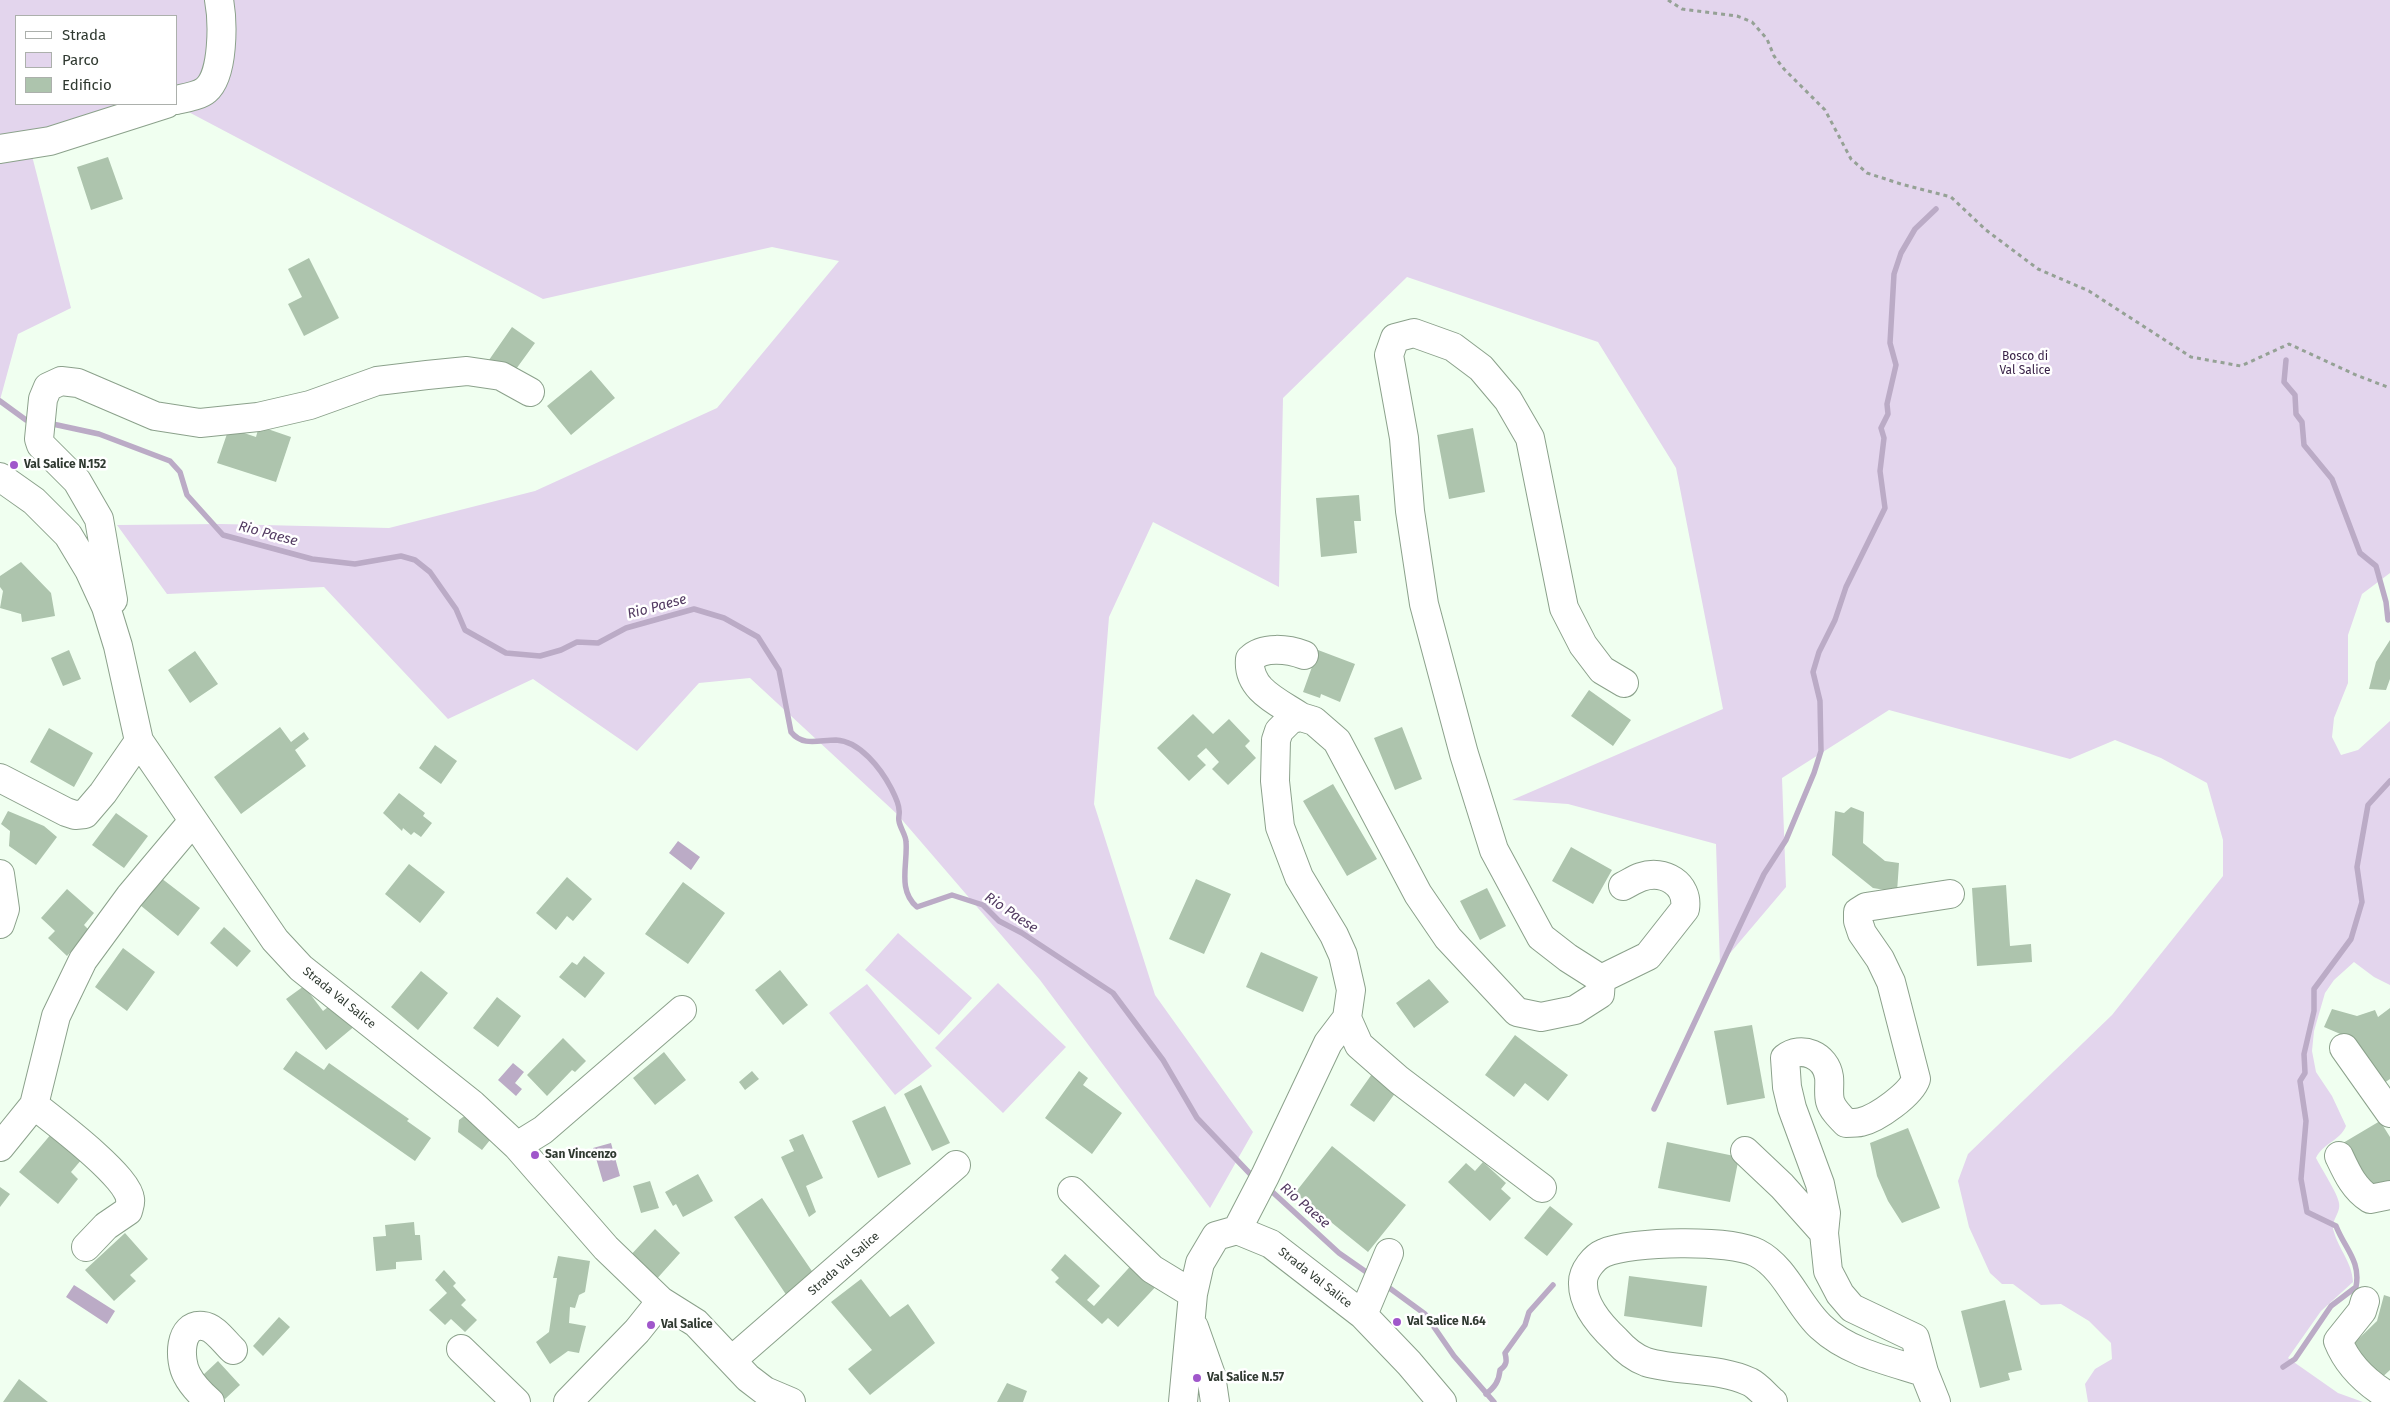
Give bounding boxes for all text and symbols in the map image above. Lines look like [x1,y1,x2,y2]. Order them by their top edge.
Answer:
legend [15,15,178,105]
text: Strada [62,26,106,44]
text: Parco [62,51,99,69]
text: Edificio [62,76,112,94]
park label: Bosco di Val Salice [1999,350,2051,378]
place label: Val Salice N.152 [24,458,106,472]
marker: Val Salice N.152 [8,459,20,471]
water label: Rio Paese [237,518,299,550]
water label: Rio Paese [626,591,688,623]
water label: Rio Paese [981,889,1041,937]
street label: Strada Val Salice [300,964,378,1032]
place label: San Vincenzo [545,1148,617,1162]
marker: San Vincenzo [529,1149,541,1161]
water label: Rio Paese [1277,1180,1333,1232]
street label: Strada Val Salice [805,1229,883,1299]
street label: Strada Val Salice [1275,1245,1355,1311]
place label: Val Salice N.64 [1407,1315,1486,1329]
marker: Val Salice N.64 [1391,1316,1403,1328]
place label: Val Salice [661,1318,713,1332]
marker: Val Salice [645,1319,657,1331]
place label: Val Salice N.57 [1207,1371,1284,1385]
marker: Val Salice N.57 [1191,1372,1203,1384]

